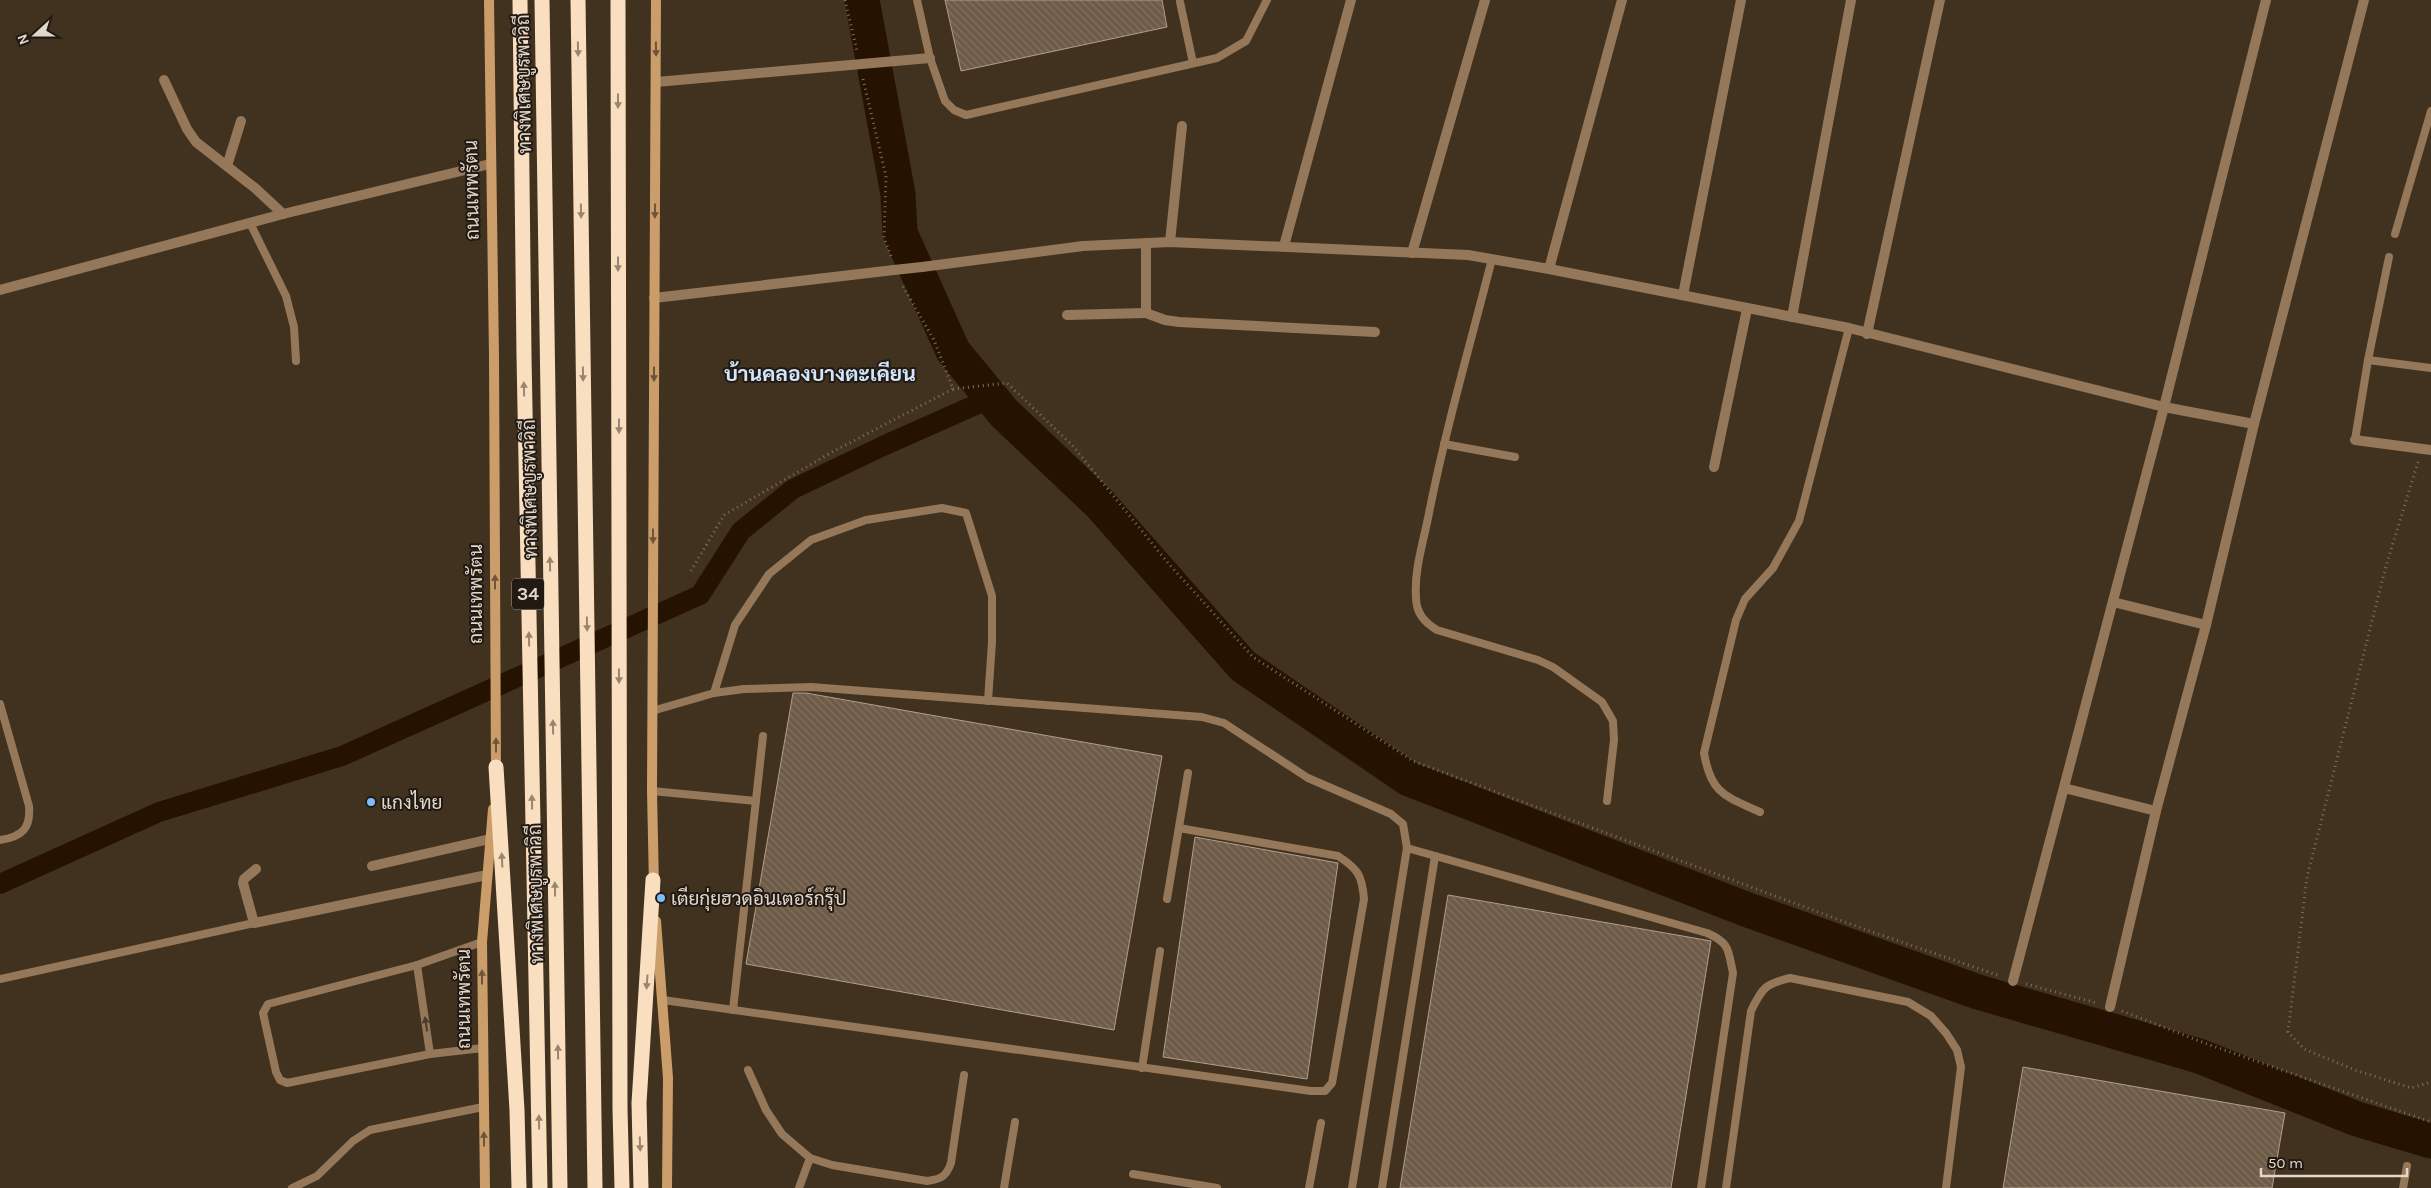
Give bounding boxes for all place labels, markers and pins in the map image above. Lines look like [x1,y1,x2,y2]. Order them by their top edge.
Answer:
place label: แกงไทย [381,790,442,814]
marker: แกงไทย [365,796,377,808]
place label: เตียกุ่ยฮวดอินเตอร์กรุ๊ป [671,886,846,911]
marker: เตียกุ่ยฮวดอินเตอร์กรุ๊ป [655,892,667,904]

